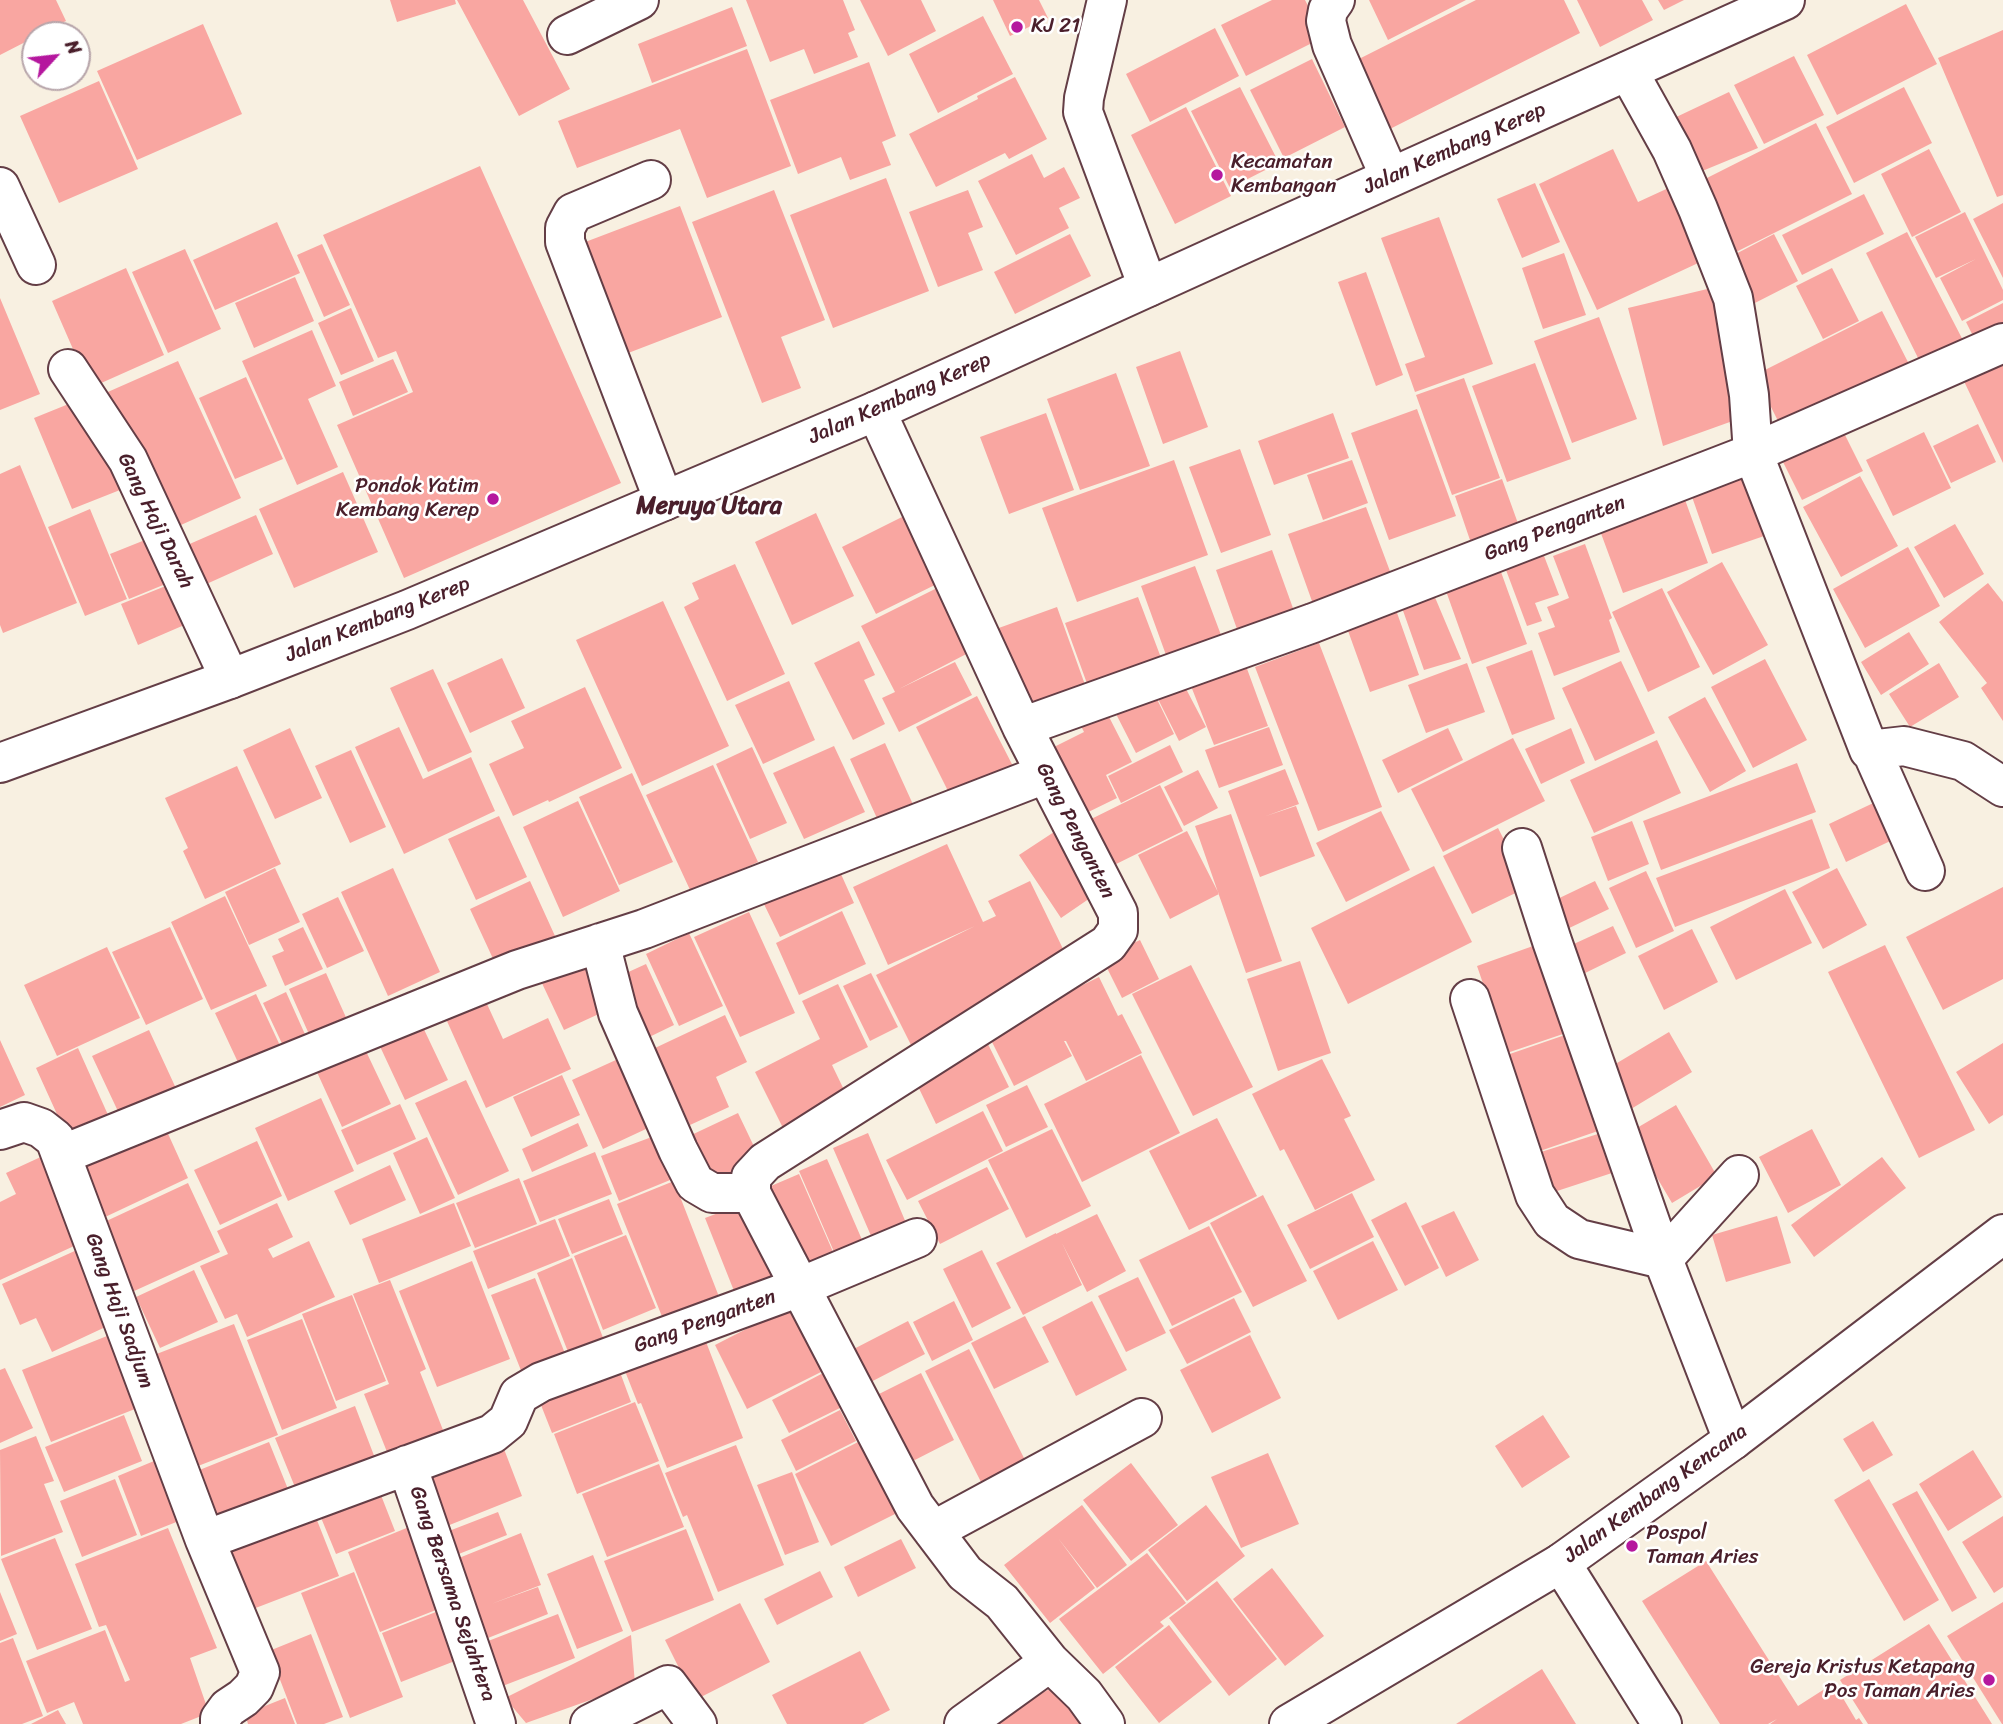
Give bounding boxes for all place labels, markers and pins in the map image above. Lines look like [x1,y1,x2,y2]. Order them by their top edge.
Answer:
place label: KJ 21 [1031,14,1080,40]
marker: KJ 21 [1009,19,1025,35]
place label: Kecamatan Kembangan [1231,150,1336,200]
marker: Kecamatan Kembangan [1209,167,1225,183]
place label: Pondok Yatim Kembang Kerep [336,474,479,524]
marker: Pondok Yatim Kembang Kerep [485,491,501,507]
place label: Pospol Taman Aries [1646,1521,1758,1571]
marker: Pospol Taman Aries [1624,1538,1640,1554]
place label: Gereja Kristus Ketapang Pos Taman Aries [1750,1655,1975,1705]
marker: Gereja Kristus Ketapang Pos Taman Aries [1981,1672,1997,1688]

